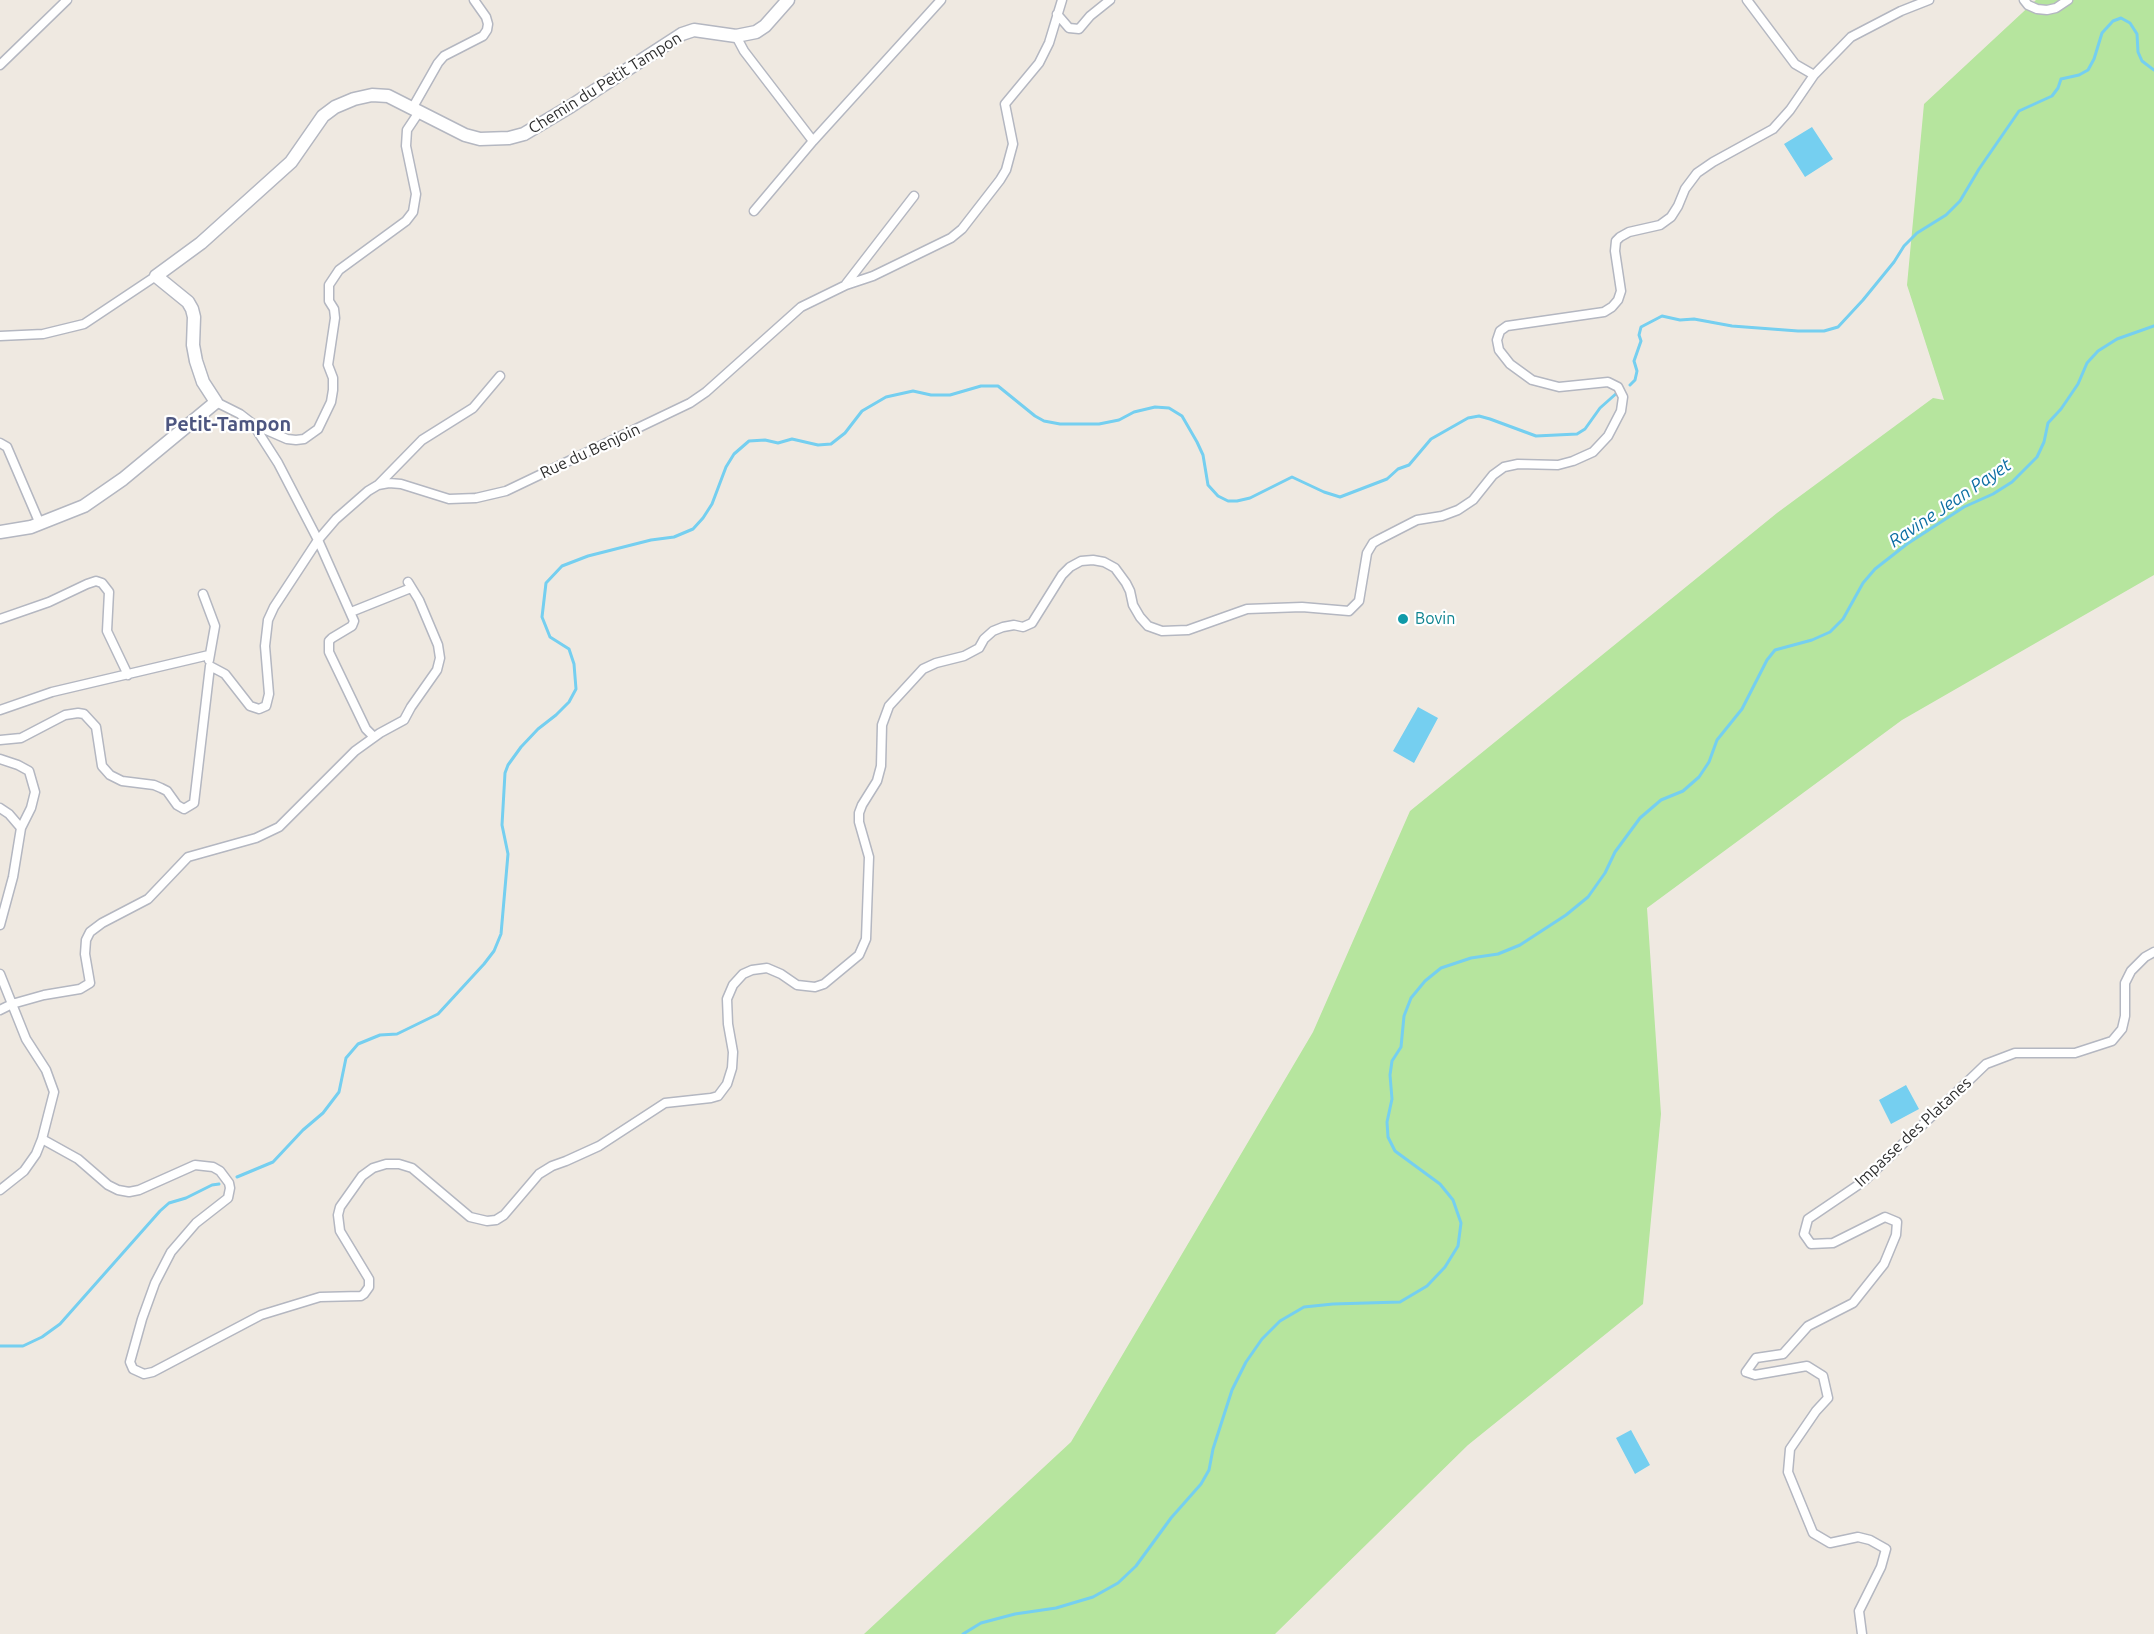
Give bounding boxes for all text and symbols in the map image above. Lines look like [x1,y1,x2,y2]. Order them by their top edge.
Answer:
street label: Chemin du Petit Tampon [525,28,685,138]
district label: Petit-Tampon [165,412,291,436]
street label: Rue du Benjoin [537,419,643,483]
water label: Ravine Jean Payet [1885,454,2015,552]
place label: Bovin [1415,609,1455,629]
marker: Bovin [1396,612,1410,626]
street label: Impasse des Platanes [1851,1073,1975,1191]

